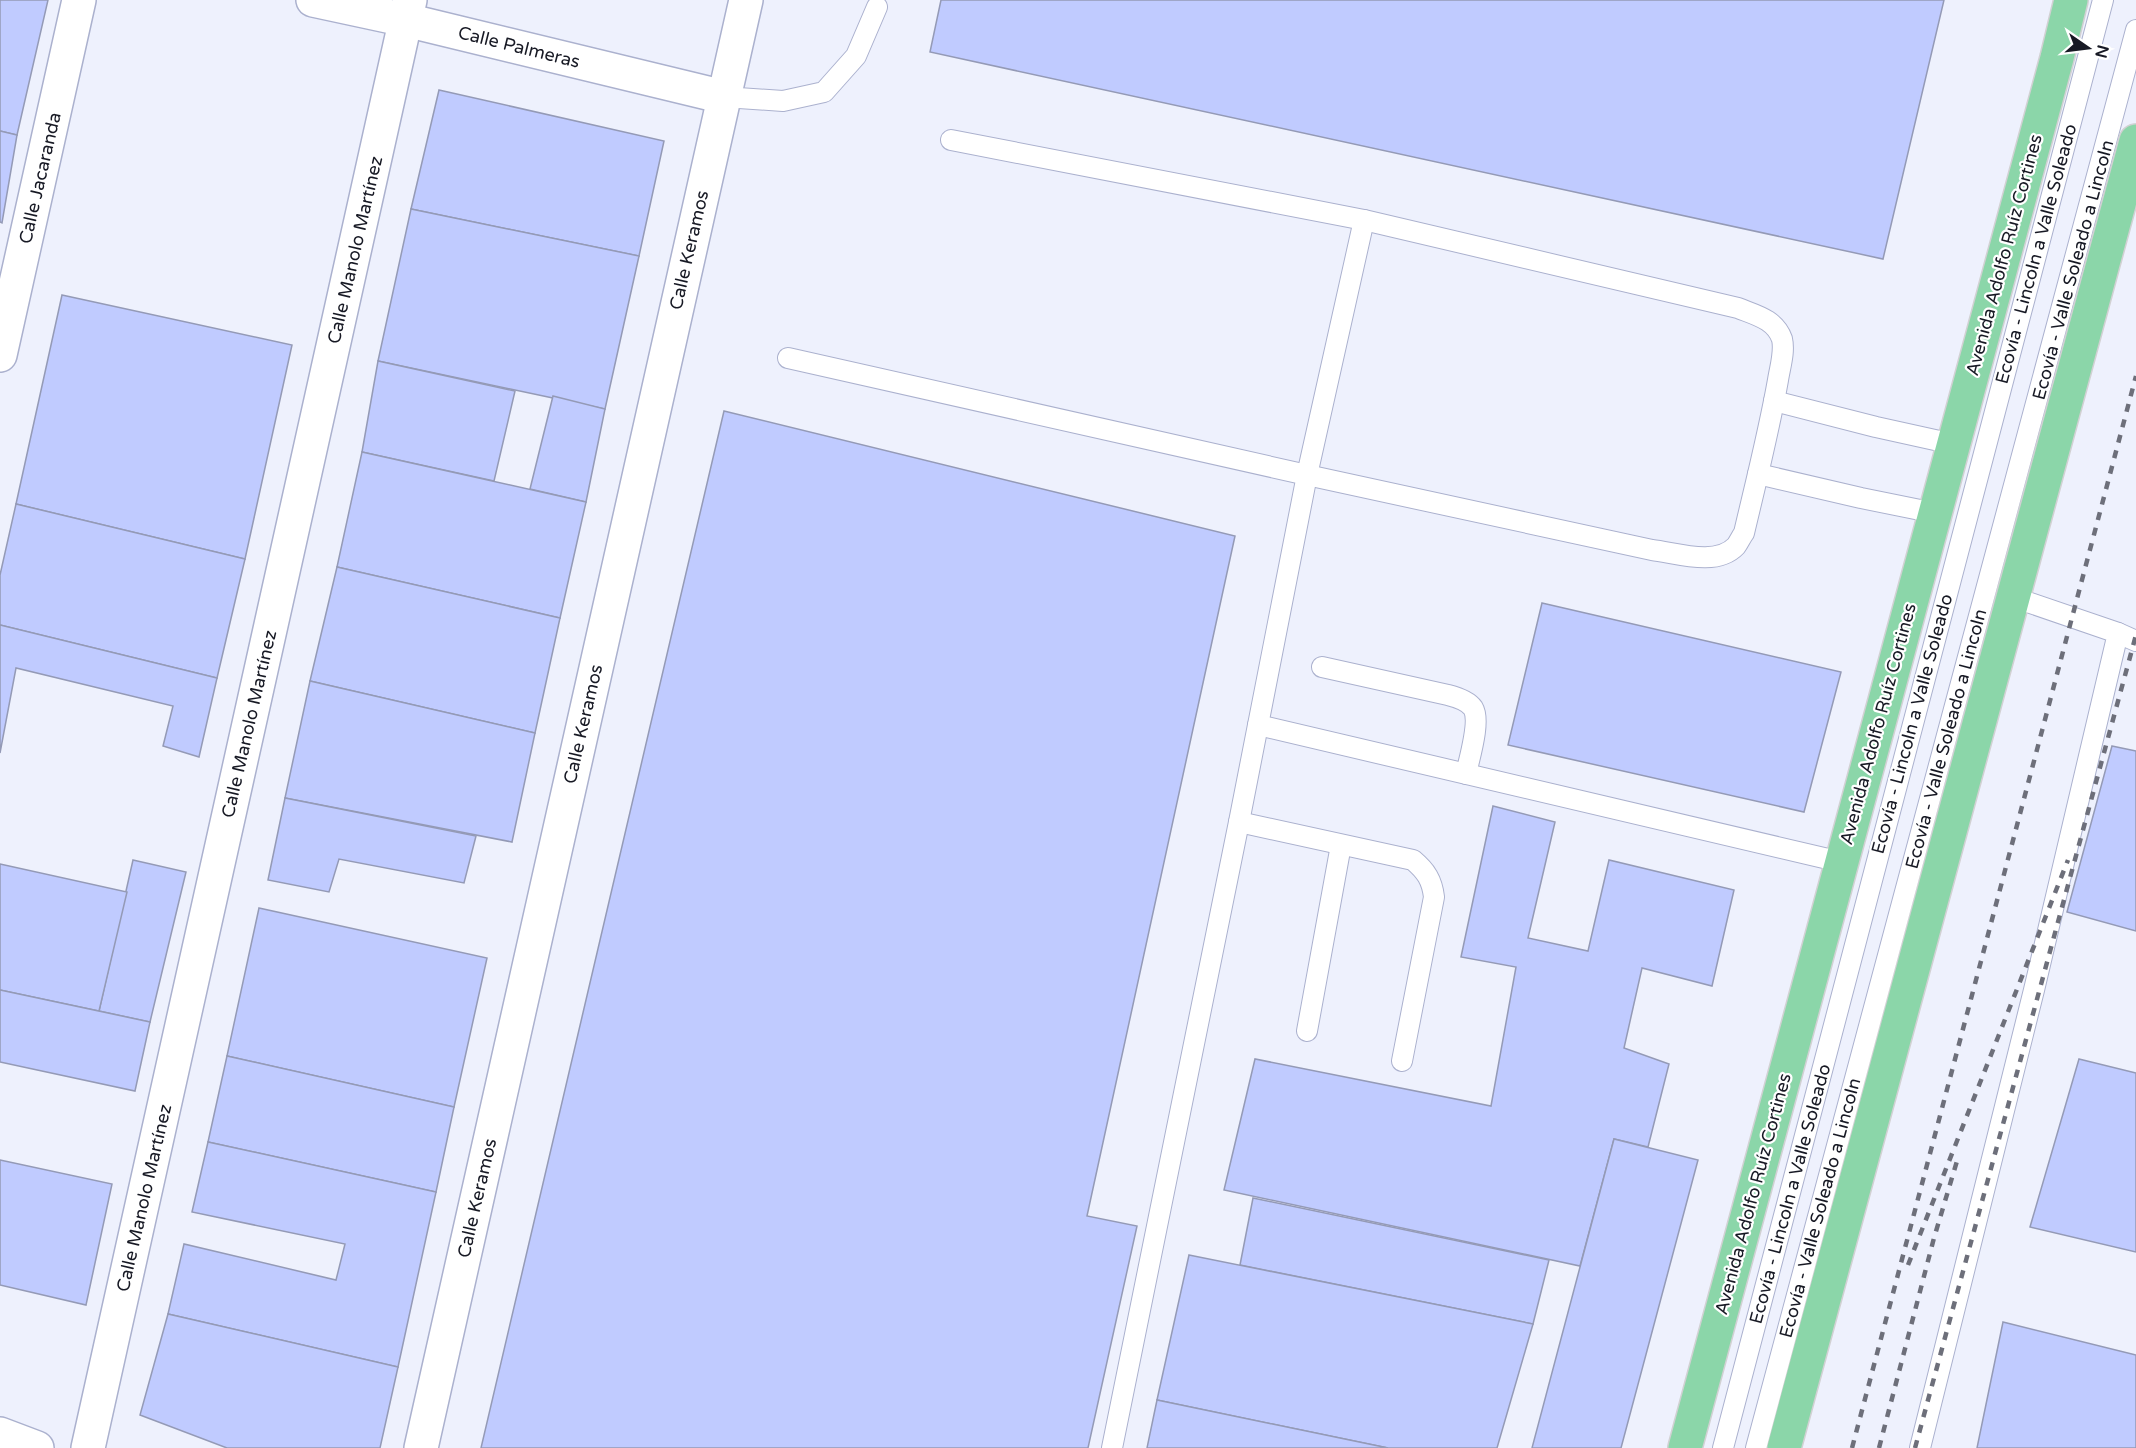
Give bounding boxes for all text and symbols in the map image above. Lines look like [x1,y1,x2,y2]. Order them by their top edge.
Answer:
north arrow [2058,18,2118,78]
street label: Calle Palmeras [456,21,582,73]
text: N [2090,43,2113,60]
street label: Calle Jacaranda [14,110,66,246]
street label: Ecovía - Lincoln a Valle Soleado [1991,122,2081,386]
street label: Avenida Adolfo Ruíz Cortines [1961,132,2047,378]
street label: Ecovía - Valle Soleado a Lincoln [2028,138,2118,402]
street label: Calle Manolo Martínez [323,154,387,346]
street label: Calle Keramos [665,188,713,312]
street label: Ecovía - Lincoln a Valle Soleado [1867,592,1957,856]
street label: Avenida Adolfo Ruíz Cortines [1835,601,1921,847]
street label: Ecovía - Valle Soleado a Lincoln [1901,607,1991,871]
street label: Calle Manolo Martínez [217,628,281,820]
street label: Calle Keramos [559,662,607,786]
street label: Ecovía - Lincoln a Valle Soleado [1745,1062,1835,1326]
street label: Avenida Adolfo Ruíz Cortines [1710,1071,1796,1317]
street label: Ecovía - Valle Soleado a Lincoln [1775,1076,1865,1340]
street label: Calle Manolo Martínez [112,1102,176,1294]
street label: Calle Keramos [453,1136,501,1260]

